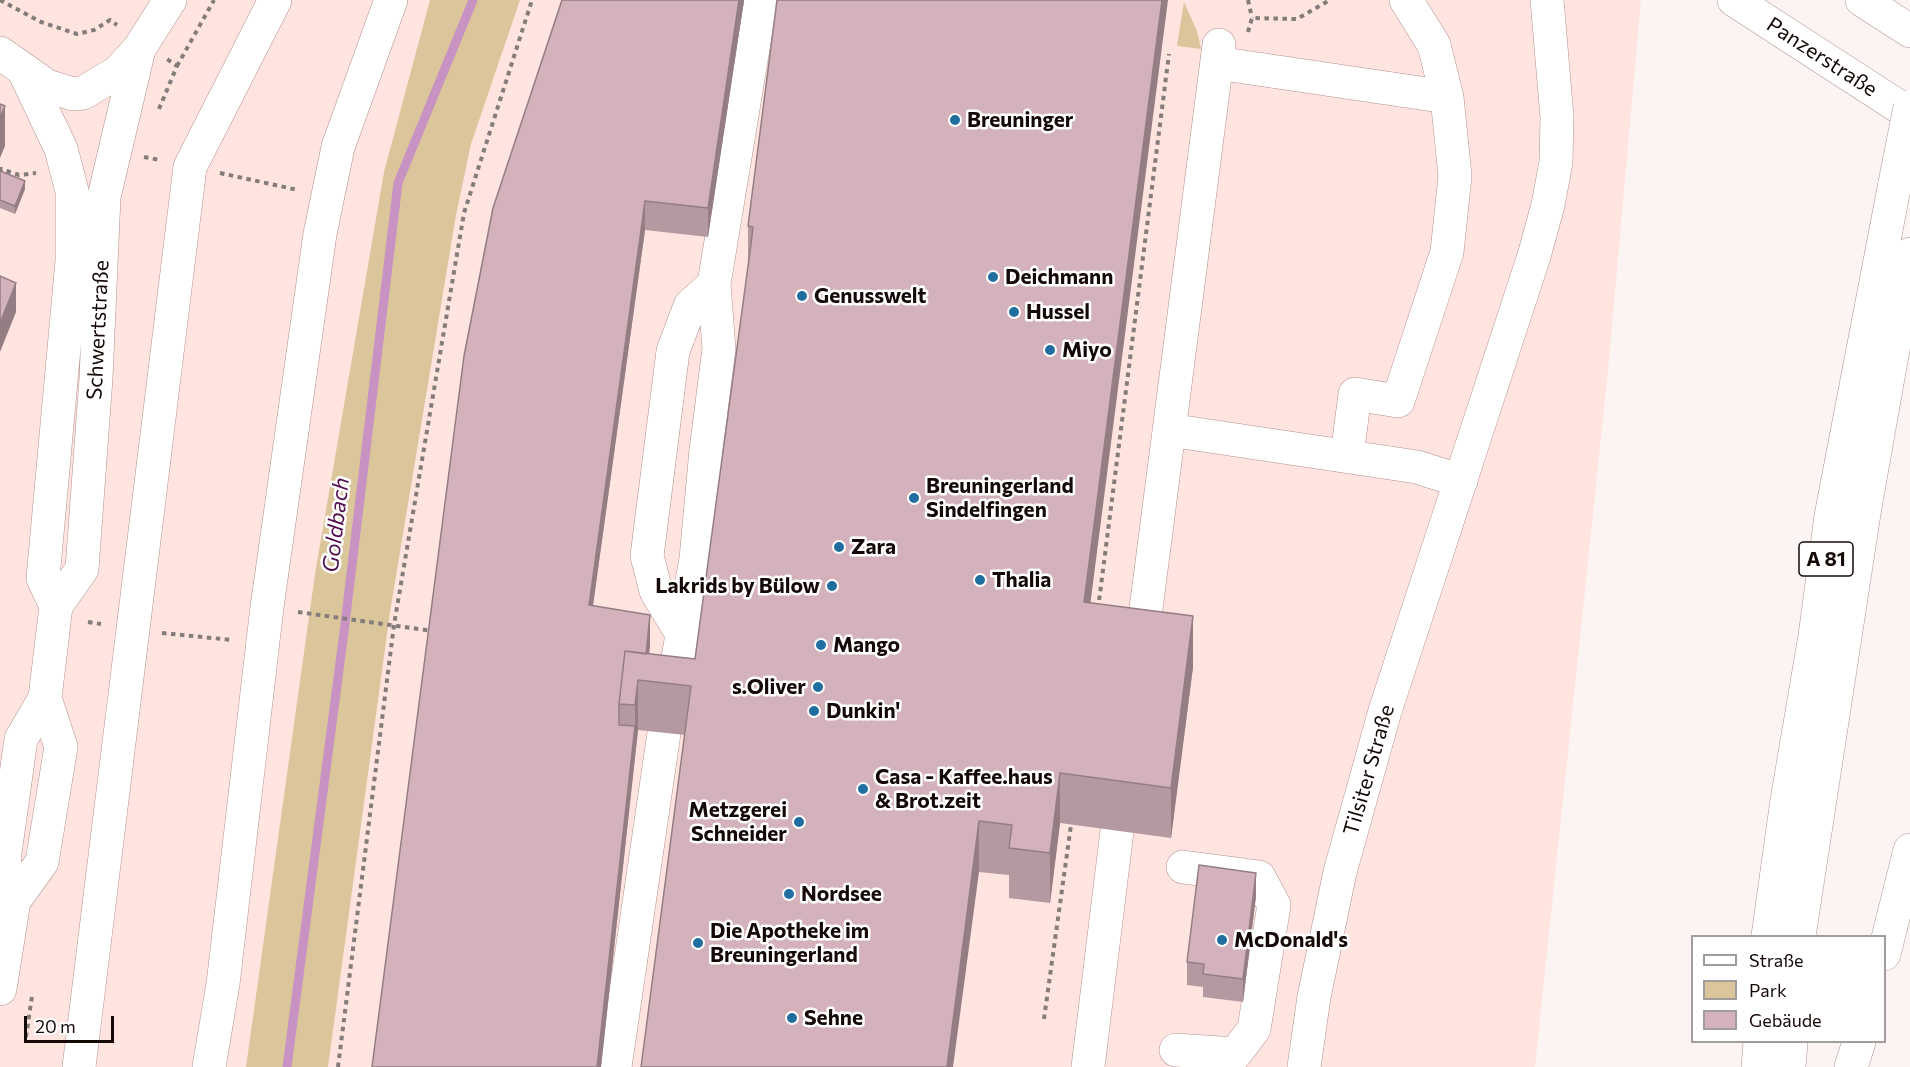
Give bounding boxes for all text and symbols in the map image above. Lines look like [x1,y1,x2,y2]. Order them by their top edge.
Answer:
street label: Panzerstraße [1762,12,1882,102]
place label: Breuninger [967,107,1074,133]
marker: Breuninger [948,113,962,127]
street label: Schwertstraße [82,259,114,401]
place label: Deichmann [1005,264,1113,290]
marker: Deichmann [986,270,1000,284]
place label: Genusswelt [814,283,926,309]
marker: Genusswelt [795,289,809,303]
place label: Hussel [1026,299,1090,325]
marker: Hussel [1007,305,1021,319]
place label: Miyo [1062,337,1112,363]
marker: Miyo [1043,343,1057,357]
place label: Breuningerland Sindelfingen [926,473,1074,523]
water label: Goldbach [317,476,355,574]
marker: Breuningerland Sindelfingen [907,491,921,505]
place label: Zara [851,534,896,560]
marker: Zara [832,540,846,554]
road number: A 81 [1799,542,1853,576]
place label: Thalia [992,567,1051,593]
place label: Lakrids by Bülow [655,573,820,599]
marker: Thalia [973,573,987,587]
marker: Lakrids by Bülow [825,579,839,593]
place label: Mango [833,632,900,658]
marker: Mango [814,638,828,652]
place label: s.Oliver [732,674,806,700]
marker: s.Oliver [811,680,825,694]
place label: Dunkin' [826,698,900,724]
street label: Tilsiter Straße [1338,702,1400,838]
marker: Dunkin' [807,704,821,718]
place label: Casa - Kaffee.haus & Brot.zeit [875,764,1053,814]
marker: Casa - Kaffee.haus & Brot.zeit [856,782,870,796]
place label: Metzgerei Schneider [689,797,787,847]
marker: Metzgerei Schneider [792,815,806,829]
place label: Nordsee [801,881,882,907]
marker: Nordsee [782,887,796,901]
place label: Die Apotheke im Breuningerland [710,918,869,968]
place label: McDonald's [1234,927,1348,953]
marker: McDonald's [1215,933,1229,947]
legend [1691,935,1886,1043]
marker: Die Apotheke im Breuningerland [691,936,705,950]
text: Straße [1749,949,1804,971]
text: Park [1749,979,1787,1001]
scale bar [27,1004,117,1042]
place label: Sehne [804,1005,863,1031]
text: Gebäude [1749,1009,1822,1031]
marker: Sehne [785,1011,799,1025]
text: 20 m [35,1015,76,1037]

